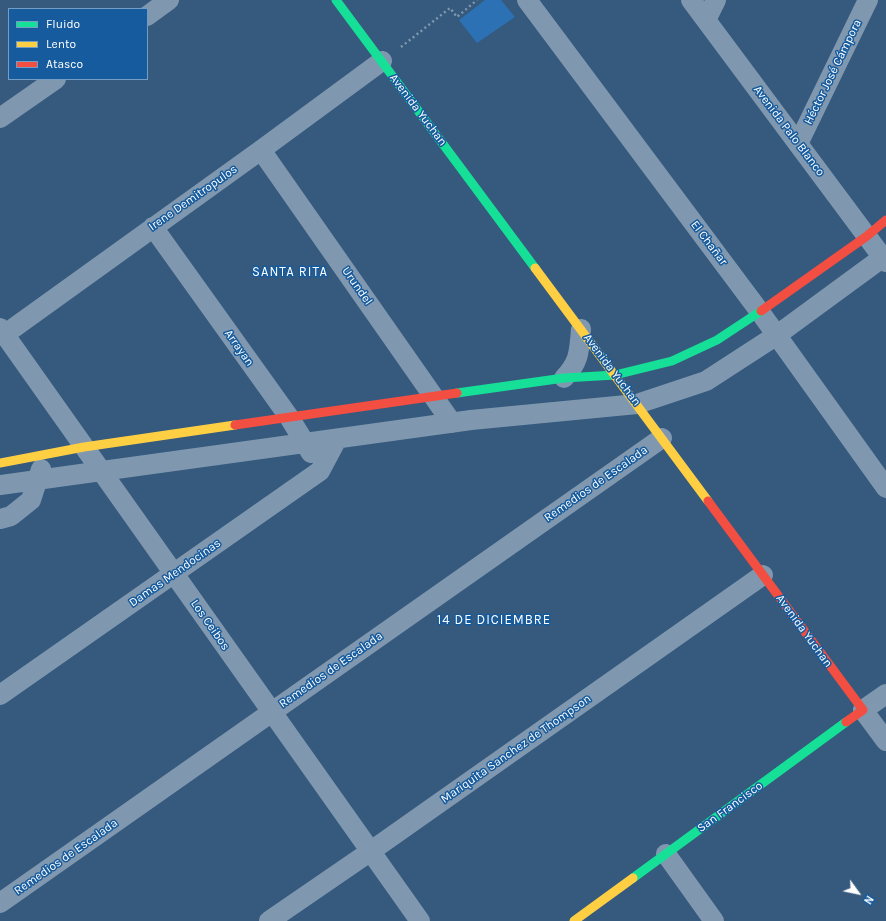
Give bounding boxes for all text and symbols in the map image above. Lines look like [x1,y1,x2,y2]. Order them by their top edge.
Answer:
legend [8,8,148,80]
text: Fluido [46,17,80,31]
street label: Héctor José Cámpora [801,17,865,127]
text: Lento [46,37,76,51]
text: Atasco [46,57,83,71]
street label: Avenida Yuchan [386,71,450,149]
street label: Avenida Palo Blanco [750,83,828,179]
street label: Irene Demitropulos [146,162,240,234]
street label: El Chañar [687,218,731,268]
district label: SANTA RITA [252,264,328,280]
street label: Urundel [339,264,375,308]
street label: Arrayan [221,327,257,369]
street label: Avenida Yuchan [580,331,644,409]
street label: Remedios de Escalada [542,443,650,525]
street label: Damas Mendocinas [126,536,224,610]
street label: Avenida Yuchan [773,592,835,670]
street label: Los Ceibos [187,597,233,653]
district label: 14 DE DICIEMBRE [437,612,551,628]
street label: Remedios de Escalada [277,629,385,711]
street label: Mariquita Sanchez de Thompson [438,691,594,807]
street label: San Francisco [695,778,765,836]
street label: Remedios de Escalada [12,816,120,898]
north arrow [838,873,878,913]
text: N [861,893,876,907]

